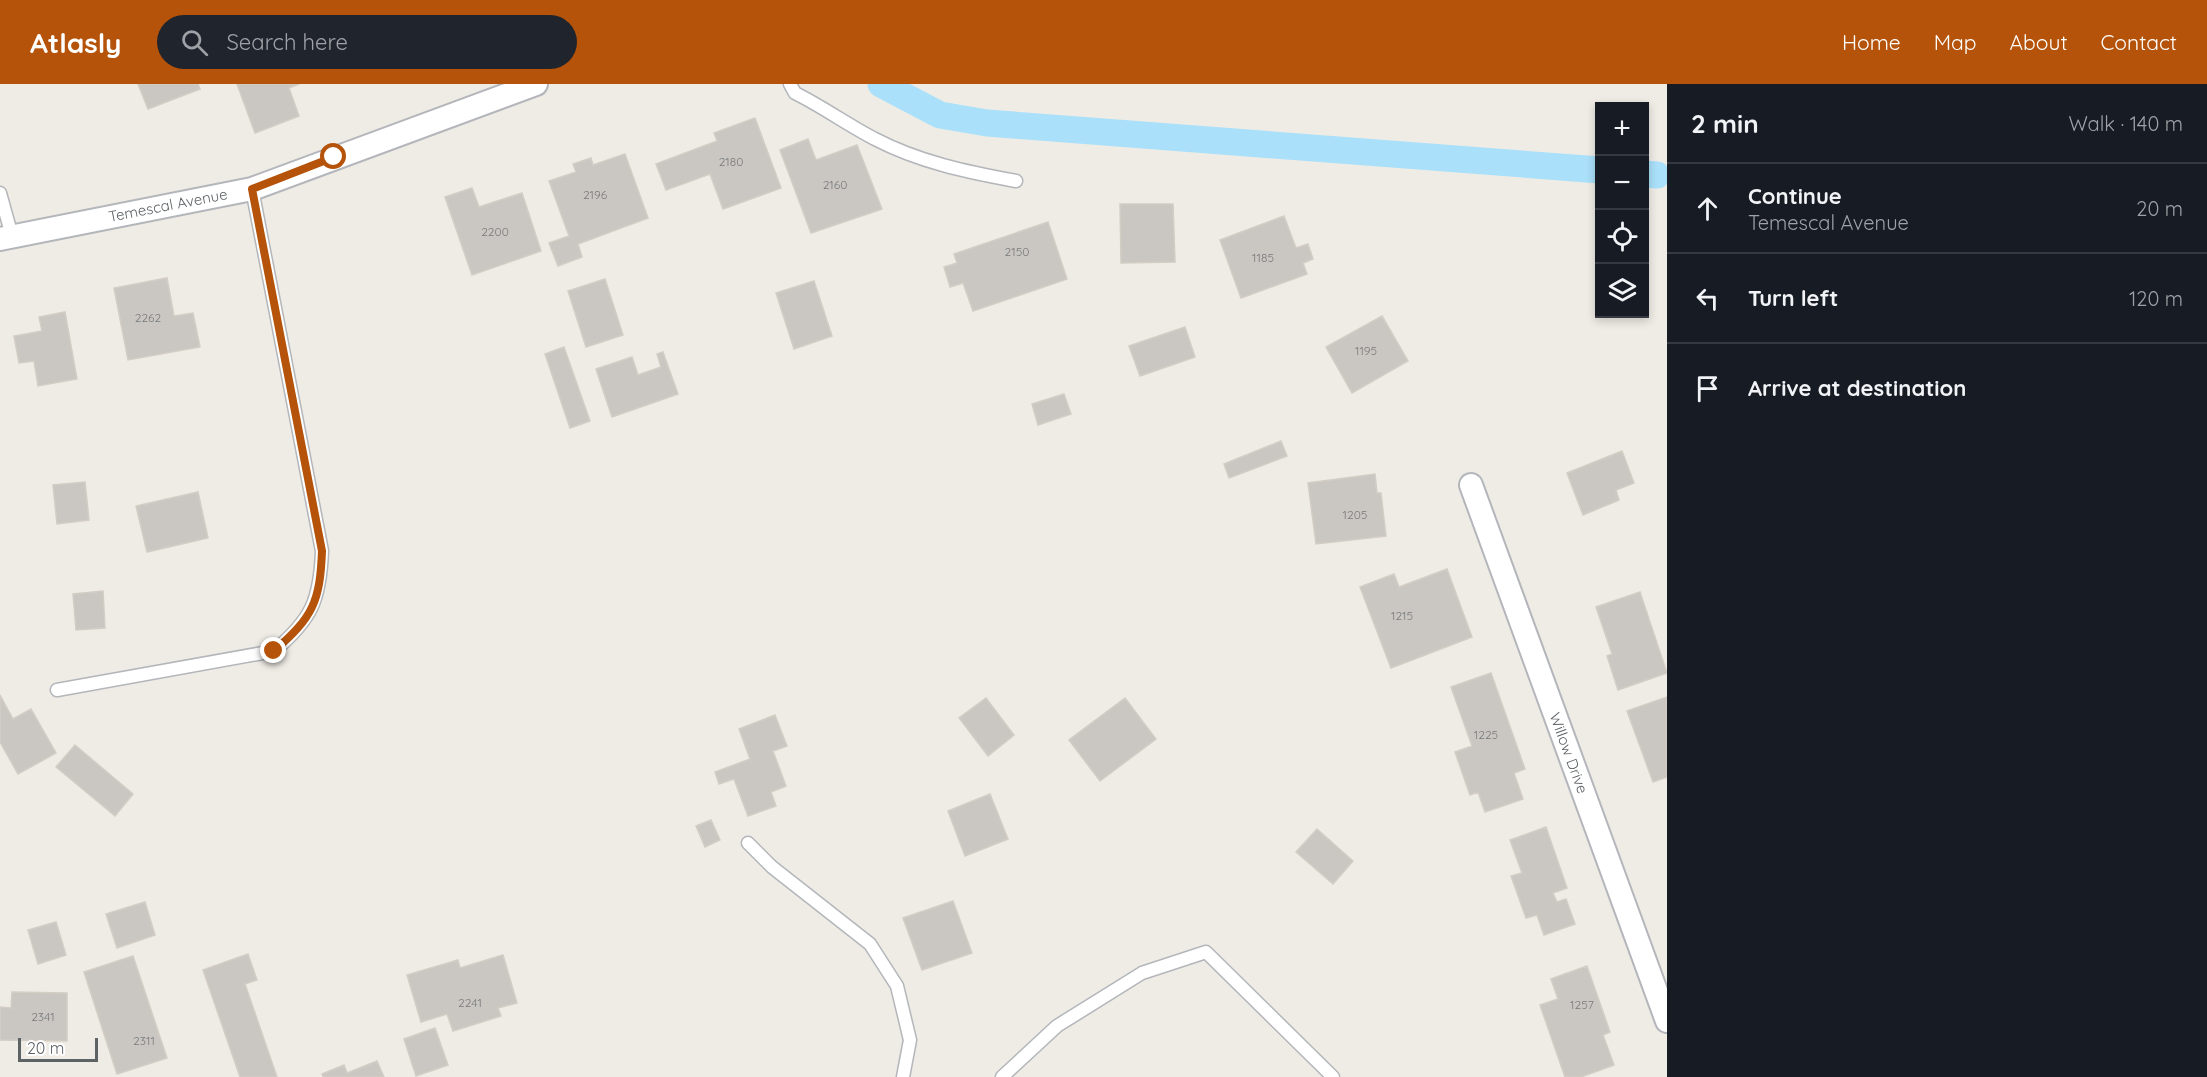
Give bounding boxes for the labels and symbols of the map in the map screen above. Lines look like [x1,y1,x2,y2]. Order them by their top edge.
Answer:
route start [320,143,346,169]
house number: 2180 [719,154,743,169]
house number: 2160 [823,177,847,192]
street label: Temescal Avenue [107,184,229,226]
house number: 2196 [583,187,608,202]
house number: 2200 [481,224,509,239]
house number: 2150 [1005,244,1029,259]
house number: 1185 [1252,250,1274,265]
house number: 2262 [135,310,162,325]
house number: 1195 [1355,343,1377,358]
house number: 1205 [1343,507,1367,522]
house number: 1215 [1391,608,1413,623]
route end [260,637,286,663]
street label: Willow Drive [1546,710,1592,796]
house number: 1225 [1474,727,1498,742]
house number: 2241 [458,995,482,1010]
house number: 1257 [1570,997,1594,1012]
house number: 2341 [31,1009,55,1024]
house number: 2311 [133,1033,155,1048]
scale bar [18,1035,98,1062]

